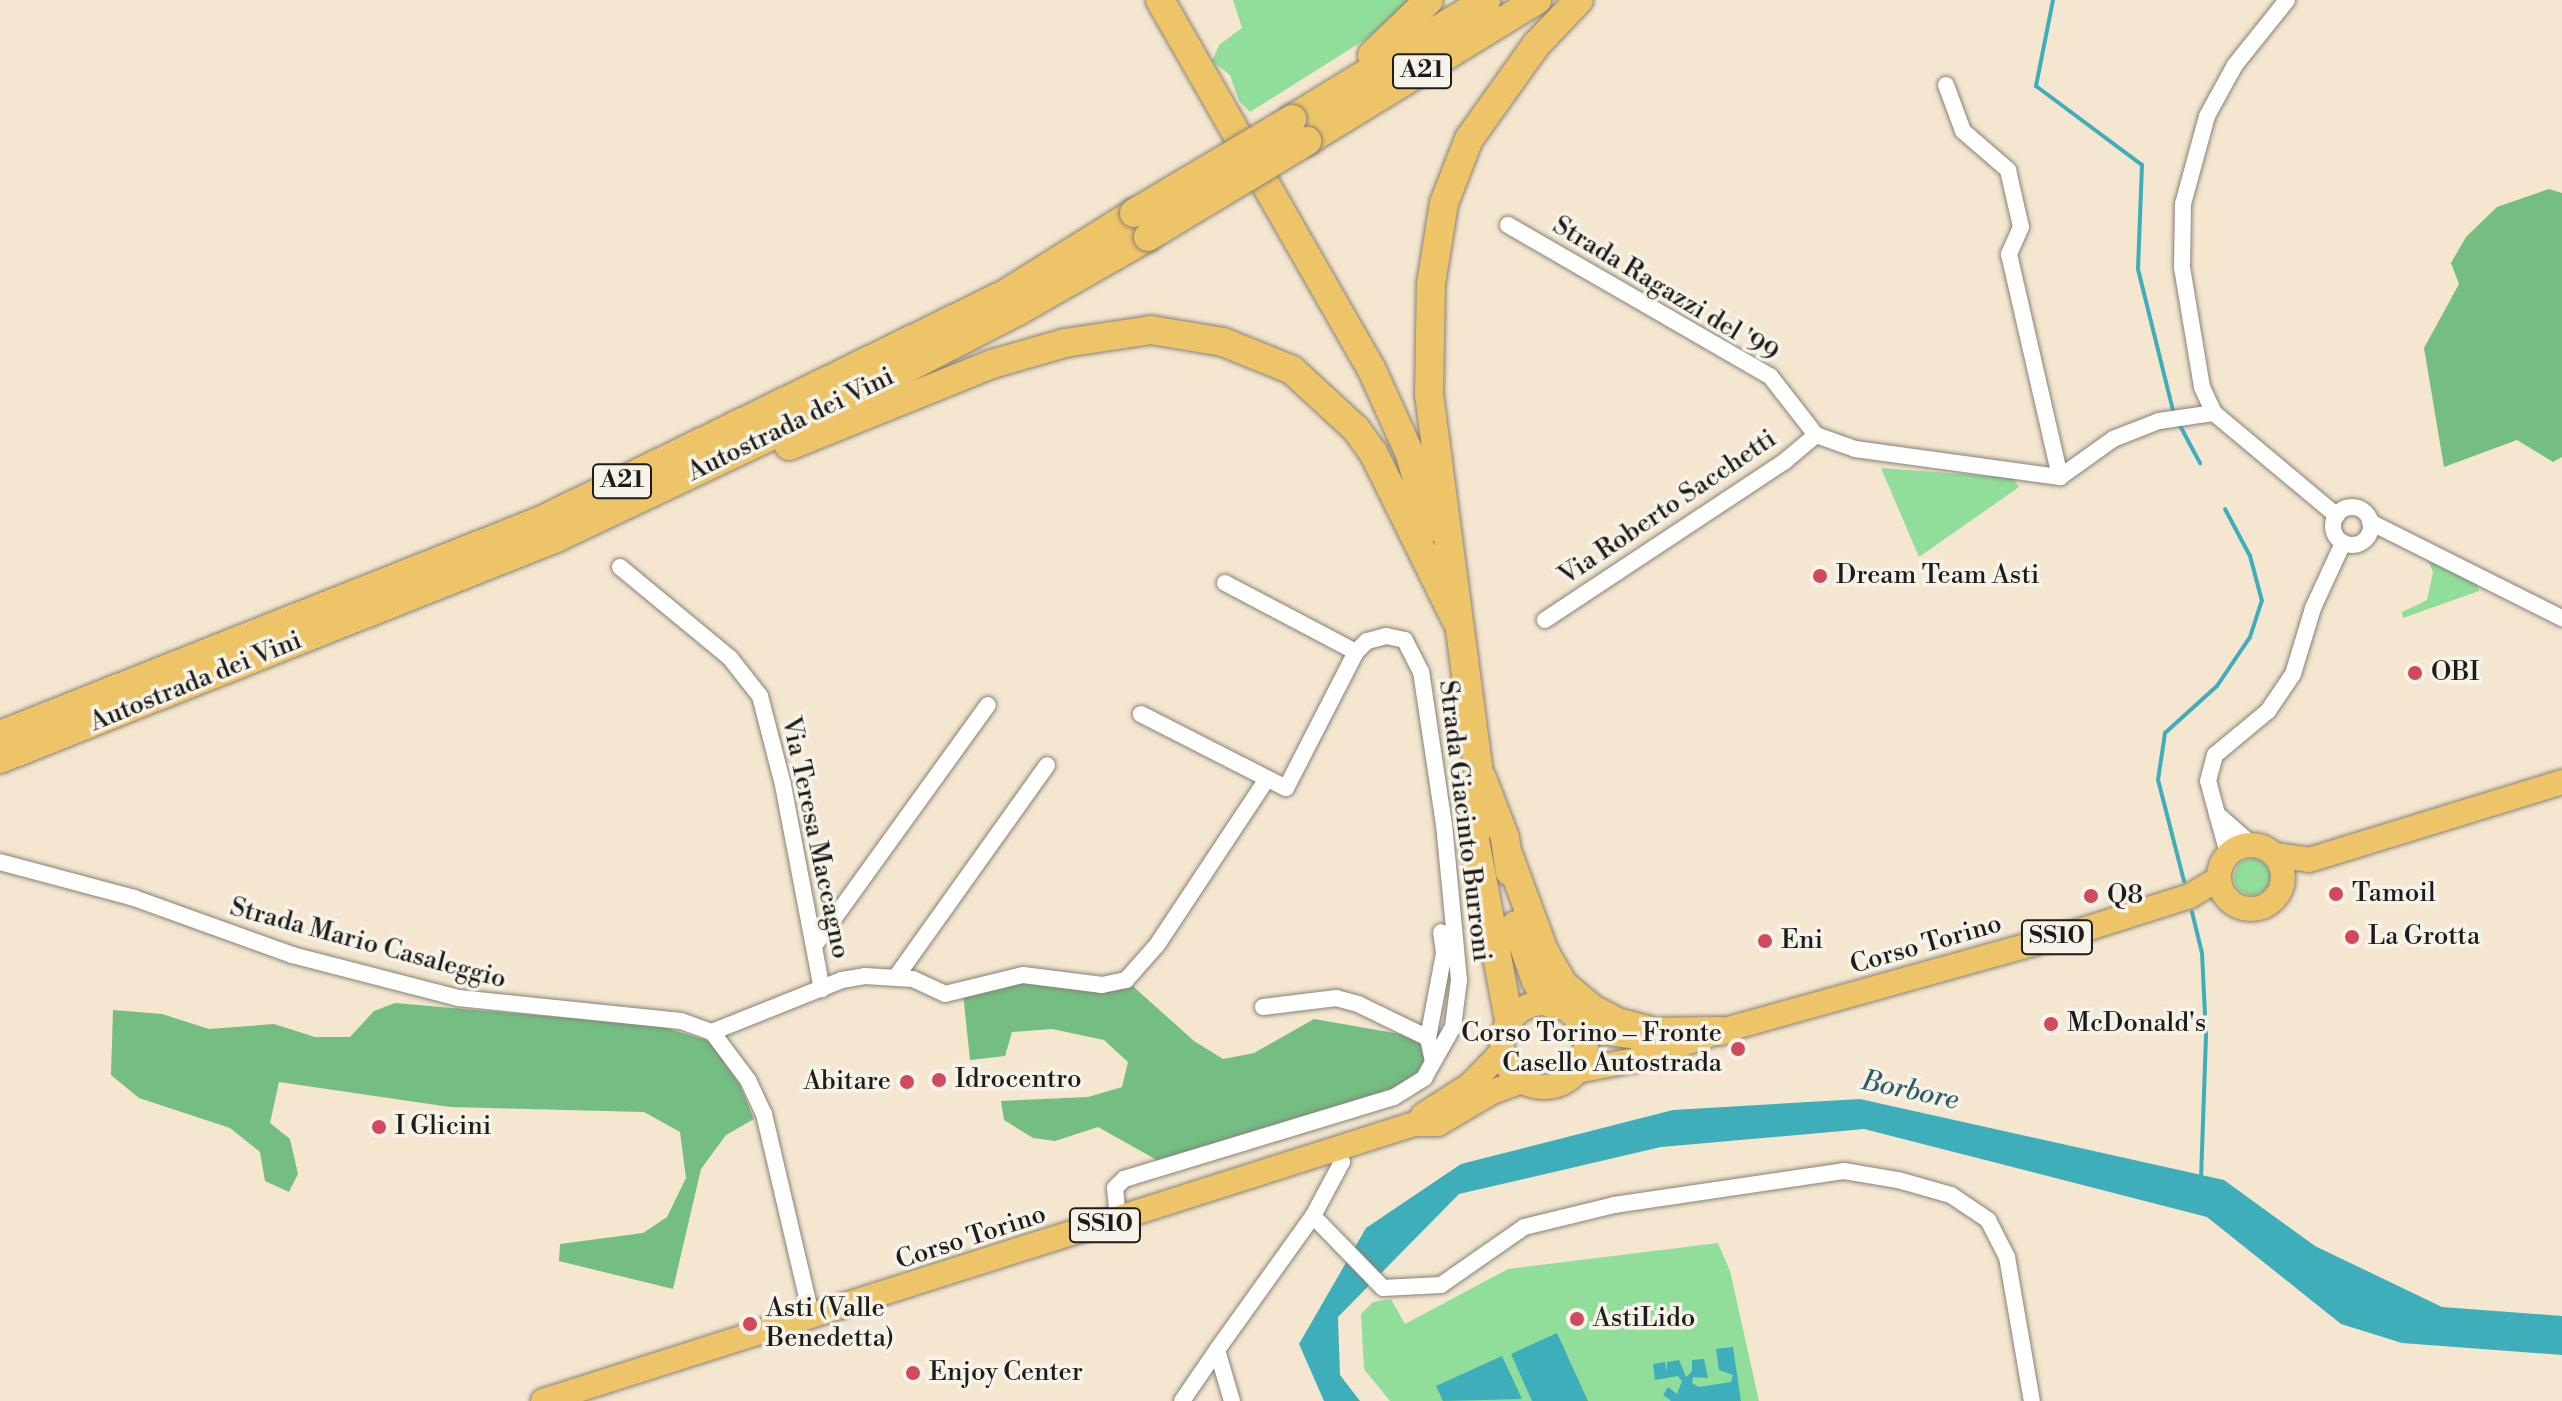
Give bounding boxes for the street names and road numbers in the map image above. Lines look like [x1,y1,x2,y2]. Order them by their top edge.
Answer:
road number: A21 [1392,51,1452,91]
street label: Strada Ragazzi del '99 [1547,210,1783,370]
street label: Autostrada dei Vini [683,361,899,489]
street label: Via Roberto Sacchetti [1554,424,1782,592]
road number: A21 [592,461,652,501]
street label: Autostrada dei Vini [85,625,307,739]
street label: Strada Giacinto Burroni [1431,679,1497,963]
street label: Via Teresa Maccagno [774,714,856,962]
street label: Strada Mario Casaleggio [226,892,510,996]
street label: Corso Torino [1847,908,2005,982]
road number: SS10 [2019,917,2095,957]
street label: Corso Torino [892,1199,1050,1277]
road number: SS10 [1067,1205,1143,1245]

